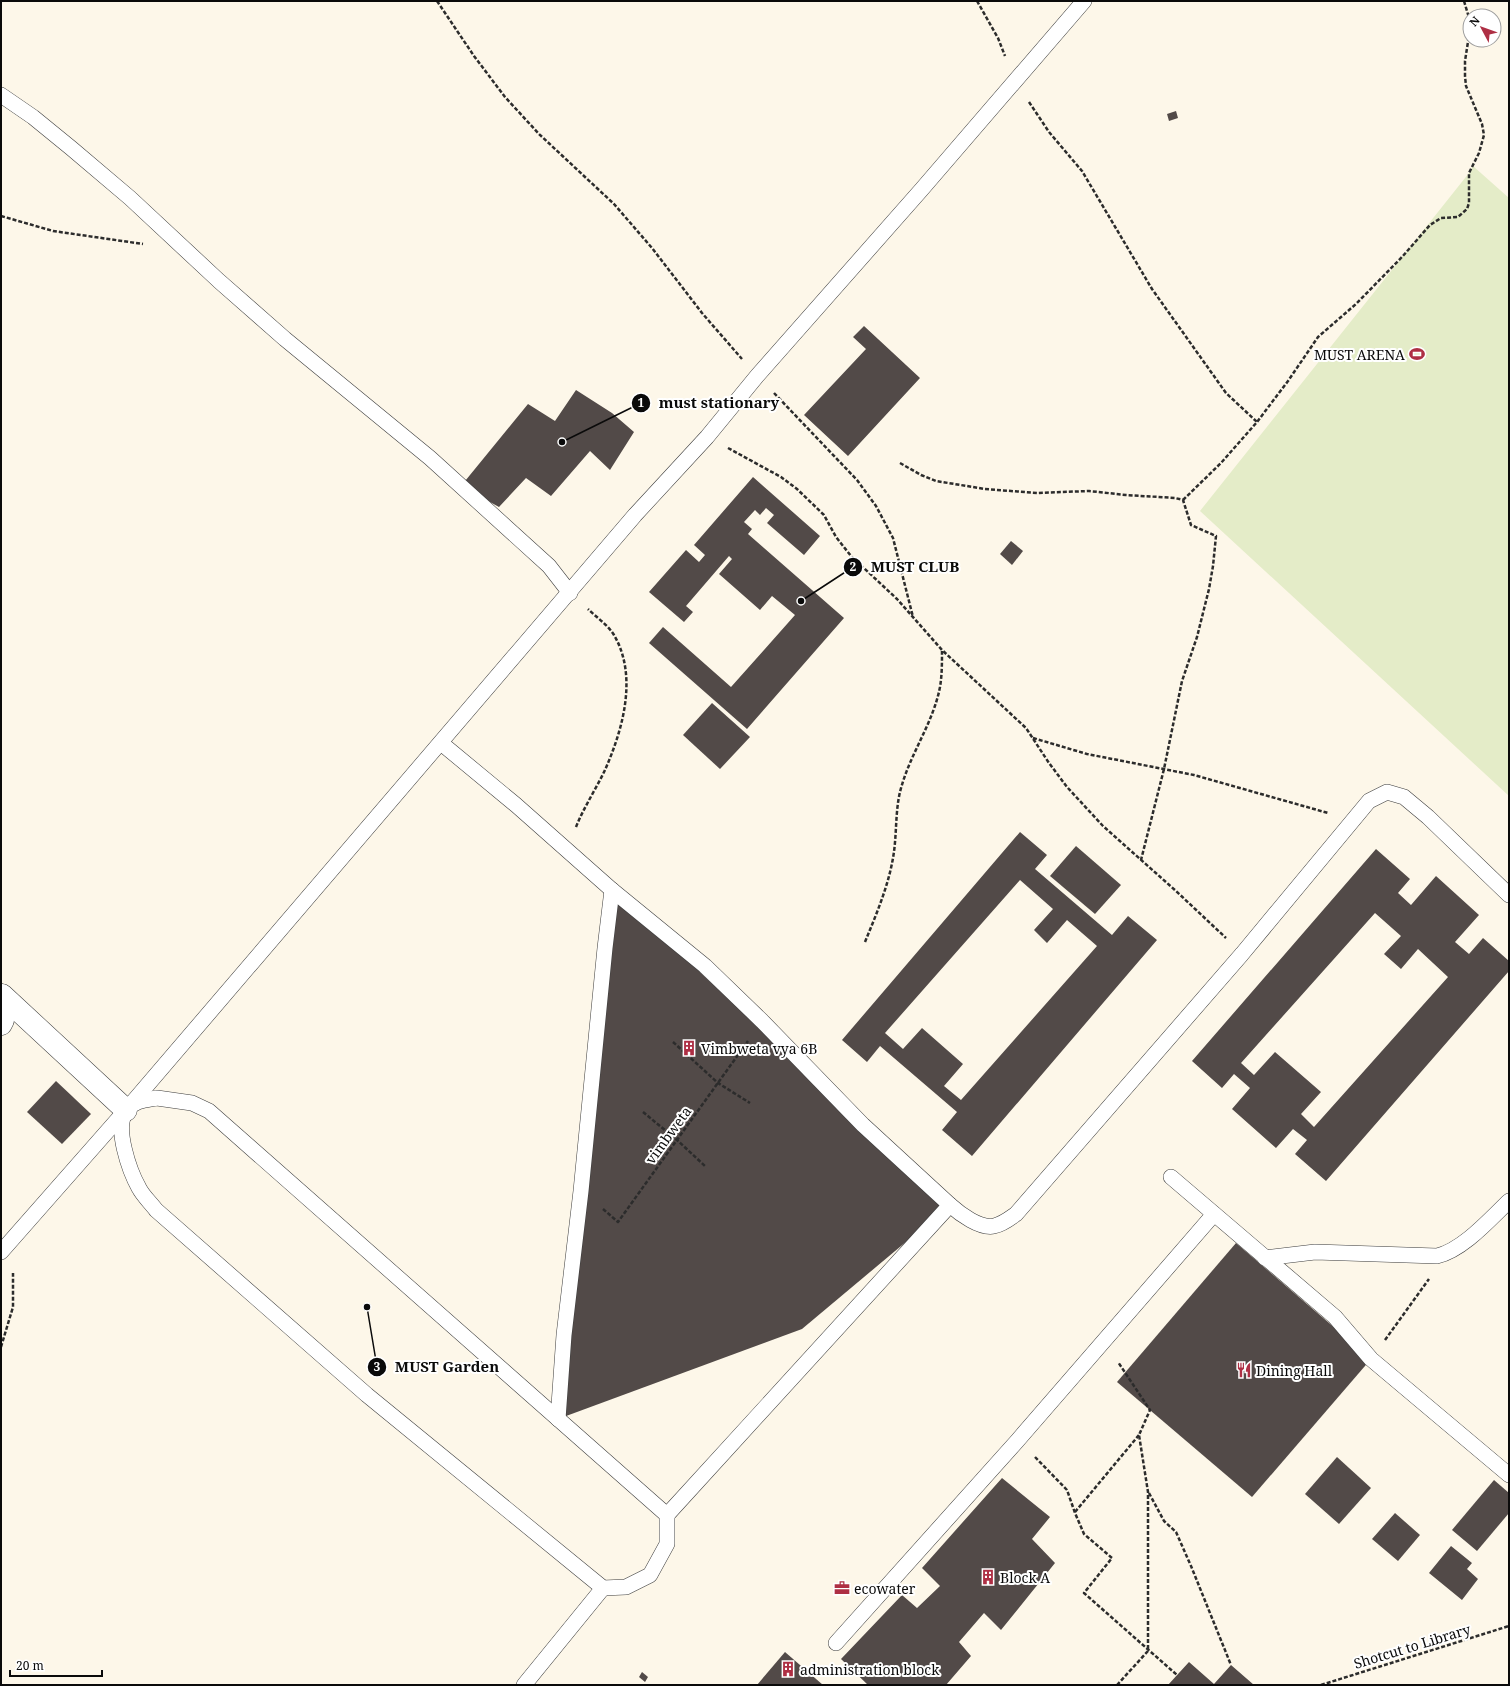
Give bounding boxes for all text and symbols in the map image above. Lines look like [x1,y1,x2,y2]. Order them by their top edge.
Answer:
north arrow [1462,8,1502,48]
text: N [1466,13,1483,29]
place label: MUST ARENA [1314,345,1405,364]
sports icon: MUST ARENA [1408,345,1426,363]
callout: must stationary [631,389,787,416]
text: must stationary [659,392,779,412]
text: 1 [638,394,645,411]
callout: MUST CLUB [843,553,968,580]
text: MUST CLUB [871,556,959,576]
text: 2 [850,558,857,575]
building icon: Vimbweta vya 6B [680,1039,698,1057]
place label: Vimbweta vya 6B [701,1039,817,1058]
street label: vimbweta [641,1102,695,1168]
callout: MUST Garden [367,1353,507,1380]
text: MUST Garden [395,1356,499,1376]
text: 3 [374,1358,381,1375]
restaurant icon: Dining Hall [1235,1361,1253,1379]
place label: Dining Hall [1256,1361,1333,1380]
building icon: Block A [979,1568,997,1586]
place label: Block A [1000,1568,1050,1587]
office icon: ecowater [833,1579,851,1597]
place label: ecowater [854,1579,916,1598]
street label: Shotcut to Library [1351,1619,1473,1673]
scale bar [10,1652,102,1678]
text: 20 m [16,1657,44,1674]
building icon: administration block [779,1660,797,1678]
place label: administration block [800,1660,940,1679]

